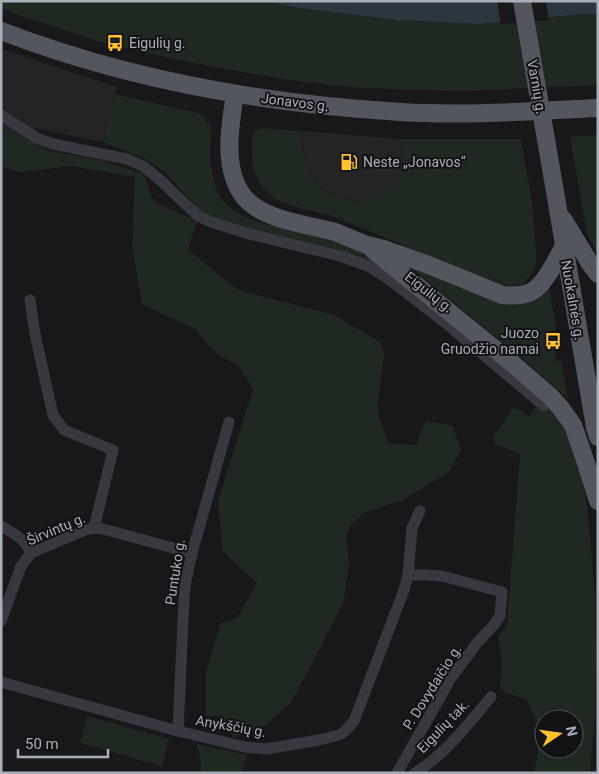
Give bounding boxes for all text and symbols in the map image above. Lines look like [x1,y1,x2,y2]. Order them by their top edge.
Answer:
bus stop icon: Eigulių g. [105,33,125,53]
place label: Eigulių g. [129,35,186,51]
street label: Varnių g. [524,59,550,115]
street label: Jonavos g. [260,90,330,114]
fuel station icon: Neste „Jonavos“ [339,152,359,172]
place label: Neste „Jonavos“ [363,154,466,170]
street label: Nuokalnės g. [558,259,588,341]
street label: Eigulių g. [402,268,456,316]
place label: Juozo Gruodžio namai [441,325,539,357]
bus stop icon: Juozo Gruodžio namai [543,331,563,351]
street label: Širvintų g. [24,509,88,548]
street label: Puntuko g. [162,538,188,606]
street label: P. Dovydaičio g. [400,642,464,732]
street label: Eigulių tak. [414,696,472,756]
north arrow [534,709,584,759]
street label: Anykščių g. [195,712,267,740]
text: N [563,724,581,738]
scale bar [18,726,108,758]
text: 50 m [25,735,59,753]

